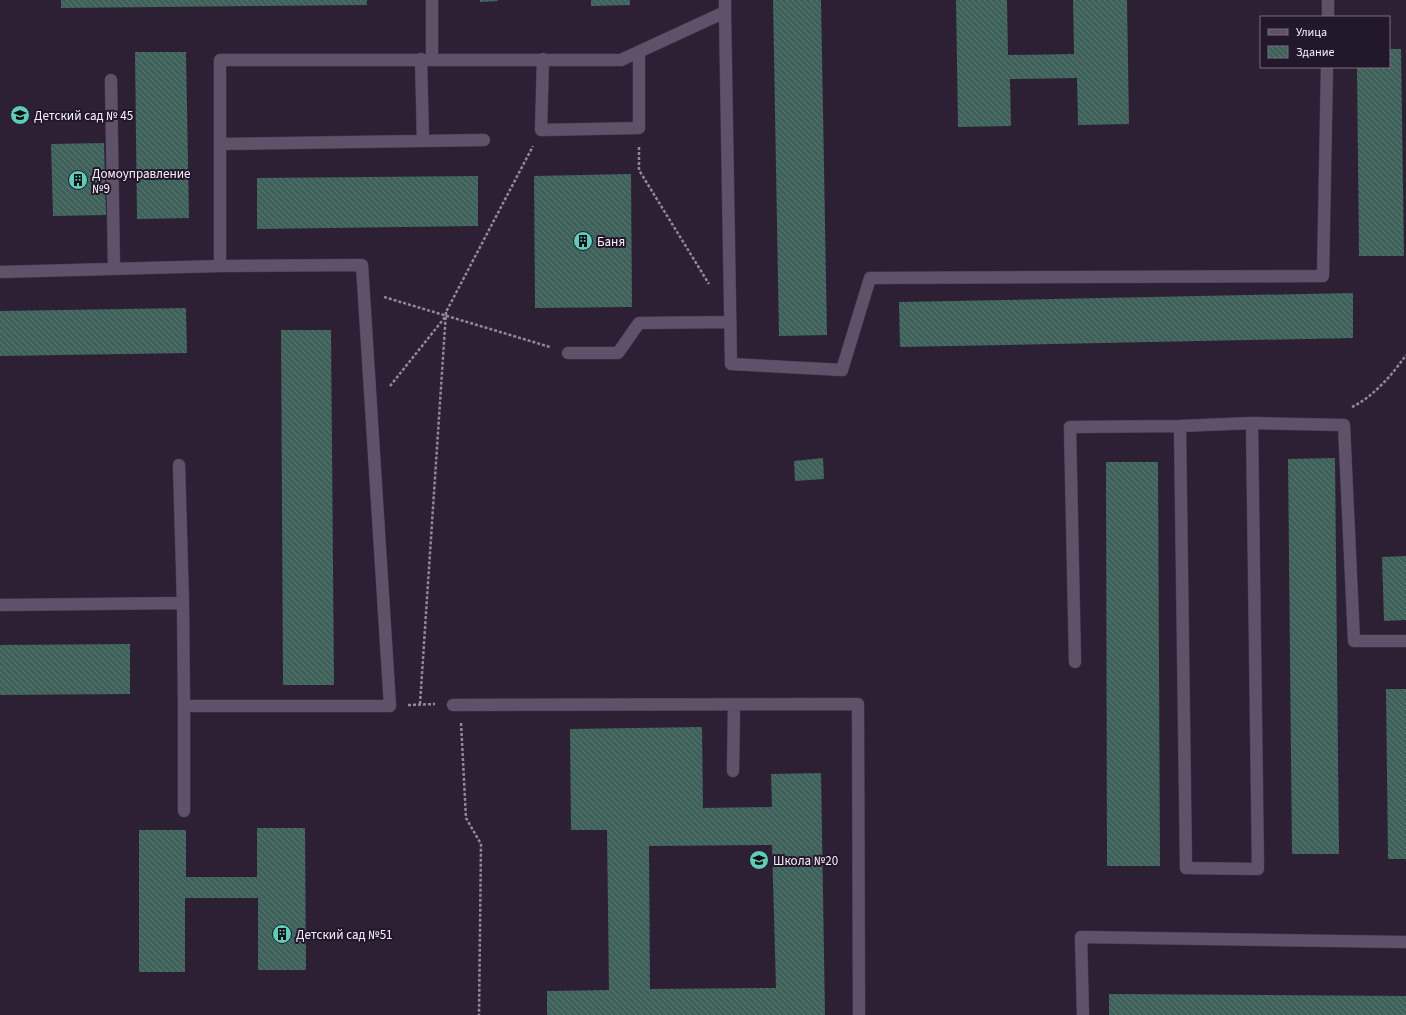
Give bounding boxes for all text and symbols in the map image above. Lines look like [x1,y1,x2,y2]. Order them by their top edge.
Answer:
legend [1260,16,1390,68]
text: Улица [1296,24,1327,41]
text: Здание [1296,44,1335,61]
school or university icon: Детский сад № 45 [9,104,31,126]
place label: Детский сад № 45 [34,107,133,125]
place label: Домоуправление №9 [92,165,191,198]
building icon: Домоуправление №9 [67,169,89,191]
building icon: Баня [572,230,594,252]
place label: Баня [597,233,625,251]
school or university icon: Школа №20 [748,849,770,871]
place label: Школа №20 [773,852,838,870]
building icon: Детский сад №51 [271,923,293,945]
place label: Детский сад №51 [296,926,393,944]

